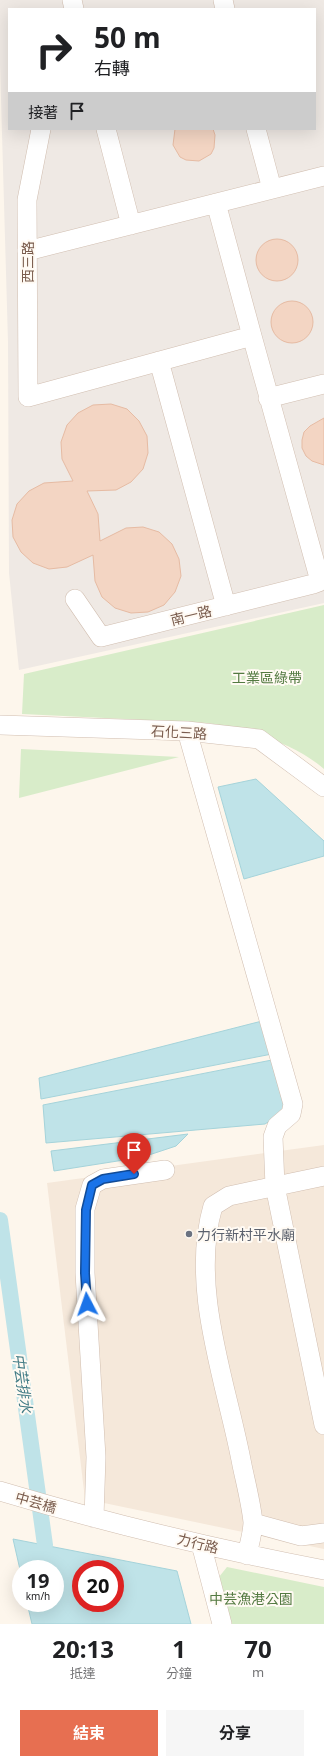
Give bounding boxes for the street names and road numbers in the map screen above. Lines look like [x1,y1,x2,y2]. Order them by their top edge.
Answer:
street label: 西三路 [18,241,37,283]
street label: 南一路 [168,601,214,629]
street label: 石化三路 [151,721,207,743]
street label: 中芸橋 [13,1487,59,1517]
street label: 力行路 [175,1529,221,1557]

